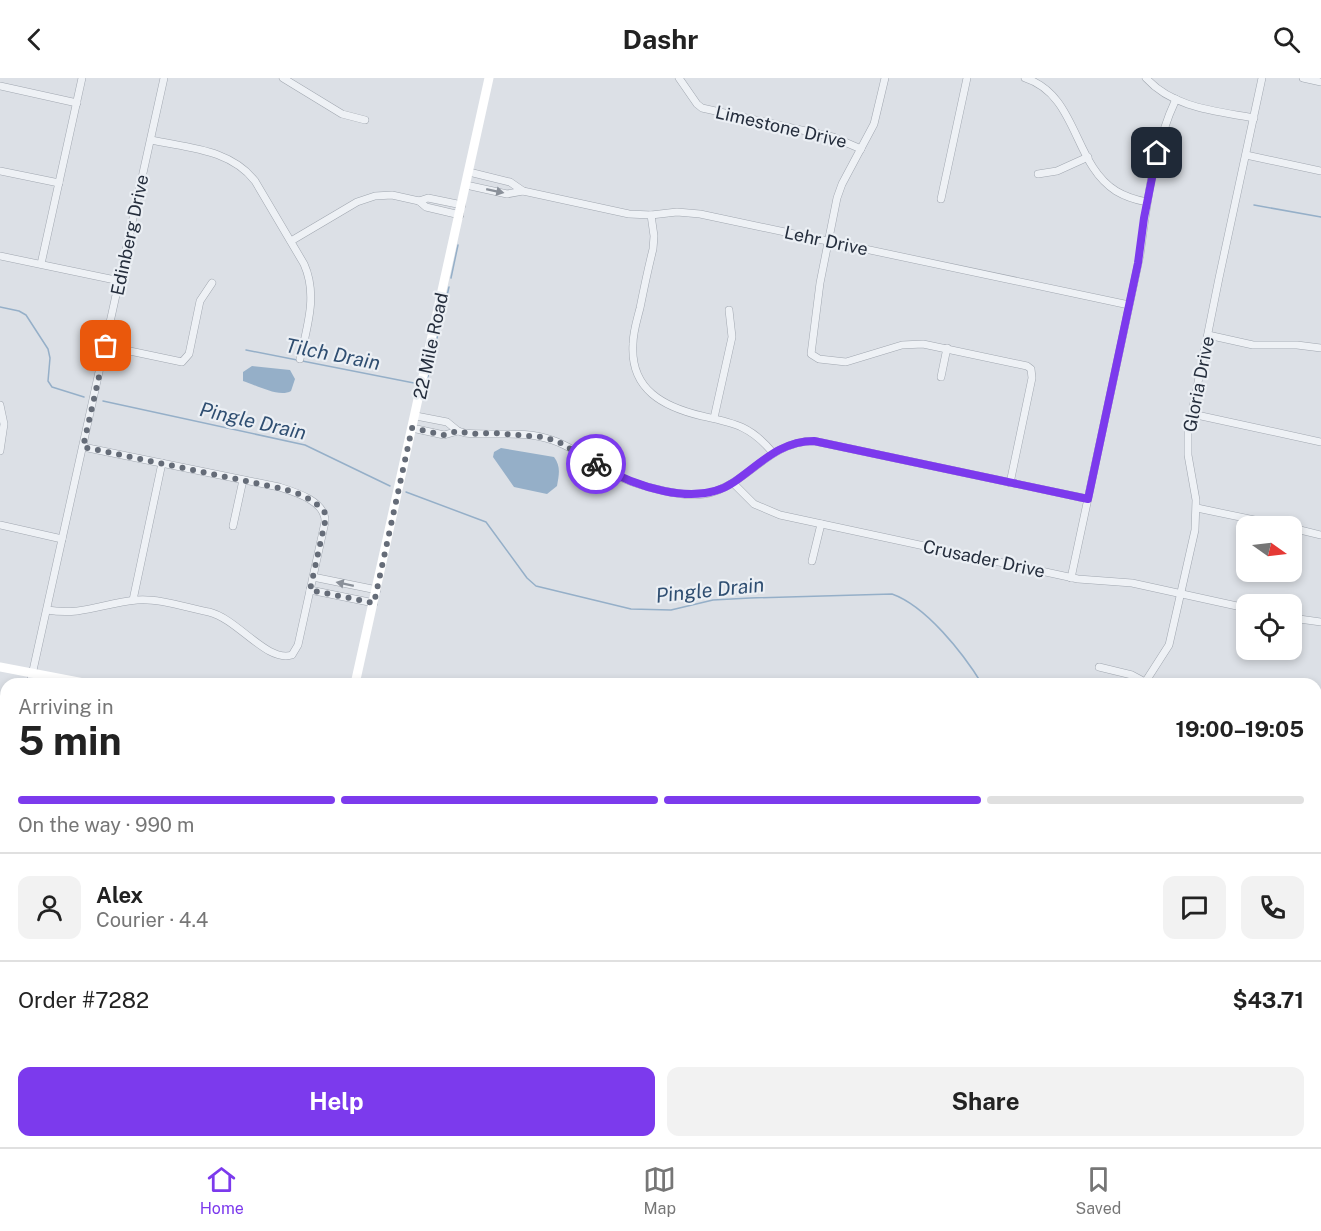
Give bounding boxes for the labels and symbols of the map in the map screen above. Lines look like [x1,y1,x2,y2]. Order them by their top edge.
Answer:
street label: Limestone Drive [713,101,849,152]
pin [1131,127,1182,178]
street label: Edinberg Drive [106,172,153,297]
one-way arrow [485,187,504,196]
street label: Lehr Drive [782,221,870,260]
street label: 22 Mile Road [409,291,452,401]
pin [80,320,131,371]
water label: Tilch Drain [284,333,382,375]
street label: Gloria Drive [1179,334,1218,434]
water label: Pingle Drain [197,397,309,445]
courier [566,434,626,494]
north arrow [1236,516,1302,582]
street label: Crusader Drive [921,535,1047,582]
water label: Pingle Drain [655,572,765,608]
one-way arrow [335,579,354,588]

